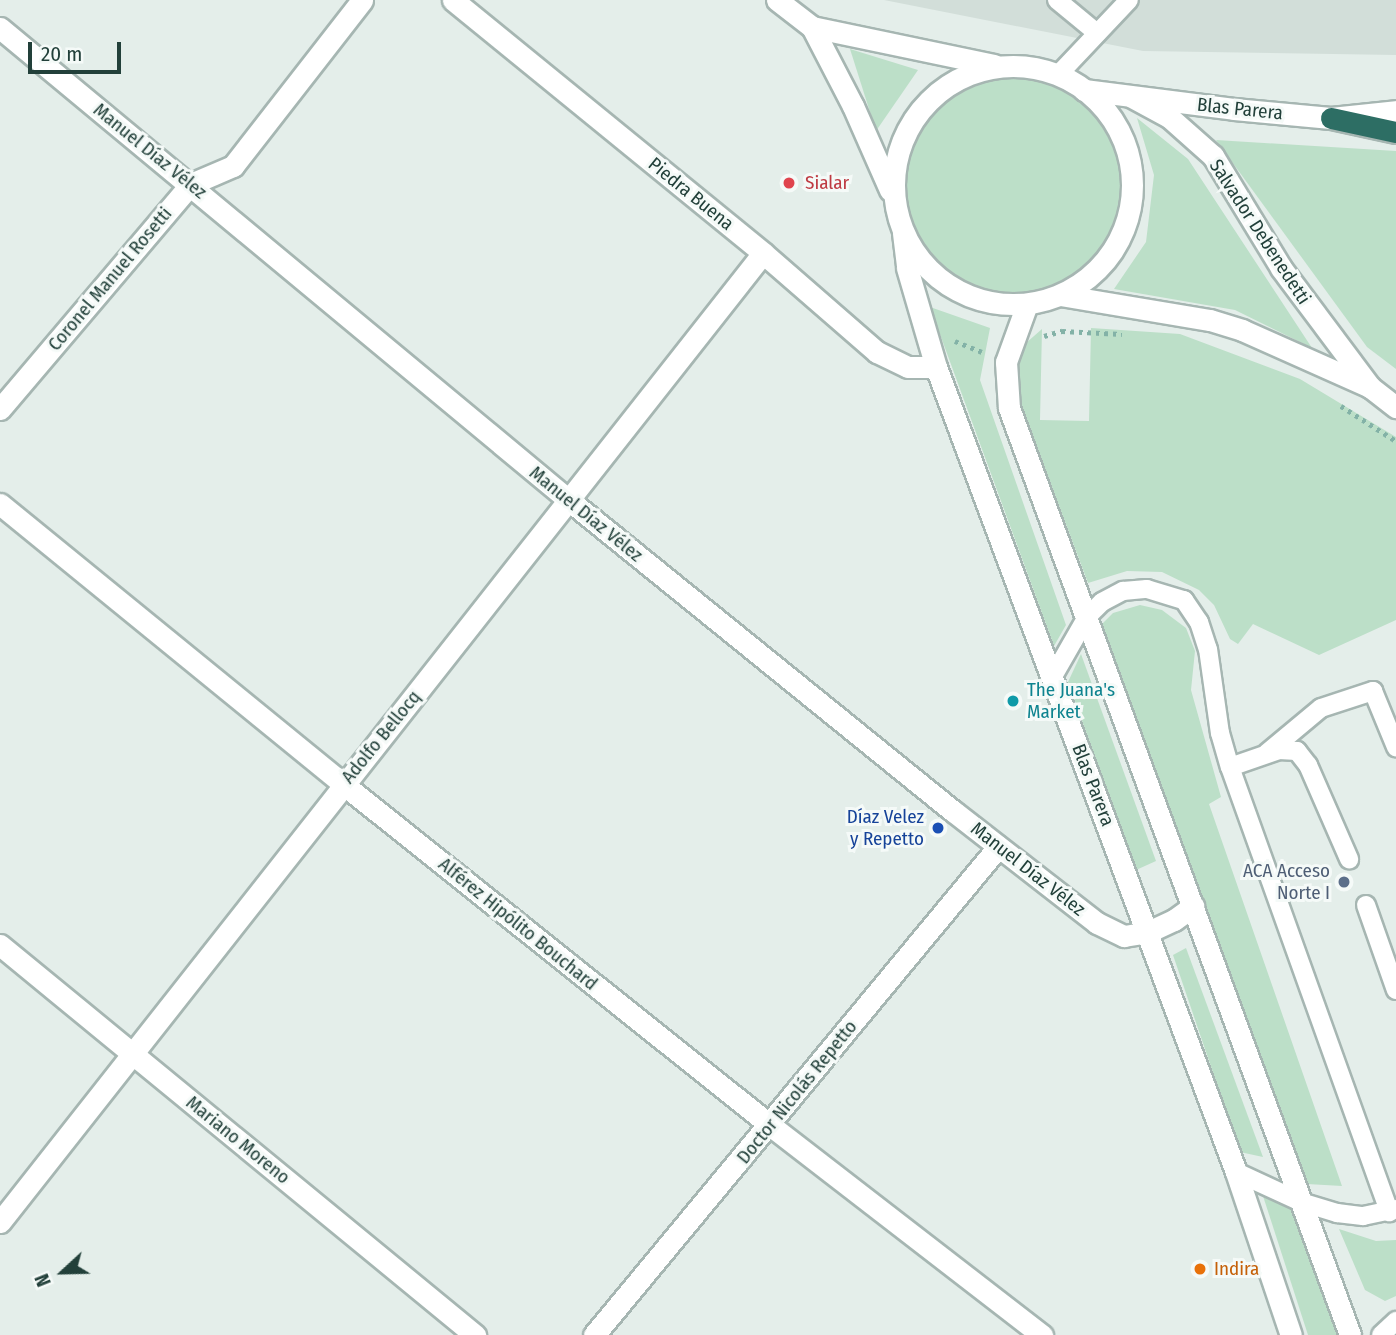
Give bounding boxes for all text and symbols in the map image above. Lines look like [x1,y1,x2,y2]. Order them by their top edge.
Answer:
scale bar [32,28,124,72]
text: 20 m [41,41,82,67]
street label: Blas Parera [1196,93,1284,125]
street label: Manuel Díaz Vélez [89,98,211,204]
street label: Piedra Buena [644,153,738,235]
street label: Salvador Debenedetti [1205,155,1315,309]
place label: Sialar [805,172,849,194]
marker: Sialar [779,173,799,193]
street label: Coronel Manuel Rosetti [43,202,177,356]
street label: Manuel Díaz Vélez [525,461,647,567]
place label: The Juana's Market [1027,679,1115,723]
street label: Adolfo Bellocq [337,686,425,788]
marker: The Juana's Market [1005,693,1021,709]
street label: Blas Parera [1067,741,1119,829]
place label: Díaz Velez y Repetto [847,806,924,850]
street label: Manuel Díaz Vélez [966,817,1090,921]
marker: Díaz Velez y Repetto [930,820,946,836]
street label: Alférez Hipólito Bouchard [434,853,602,995]
place label: ACA Acceso Norte I [1243,860,1330,904]
marker: ACA Acceso Norte I [1336,874,1352,890]
street label: Doctor Nicolás Repetto [732,1016,862,1168]
street label: Mariano Moreno [181,1091,295,1189]
north arrow [28,1237,98,1307]
place label: Indira [1214,1258,1259,1280]
marker: Indira [1192,1261,1208,1277]
text: N [30,1270,56,1290]

